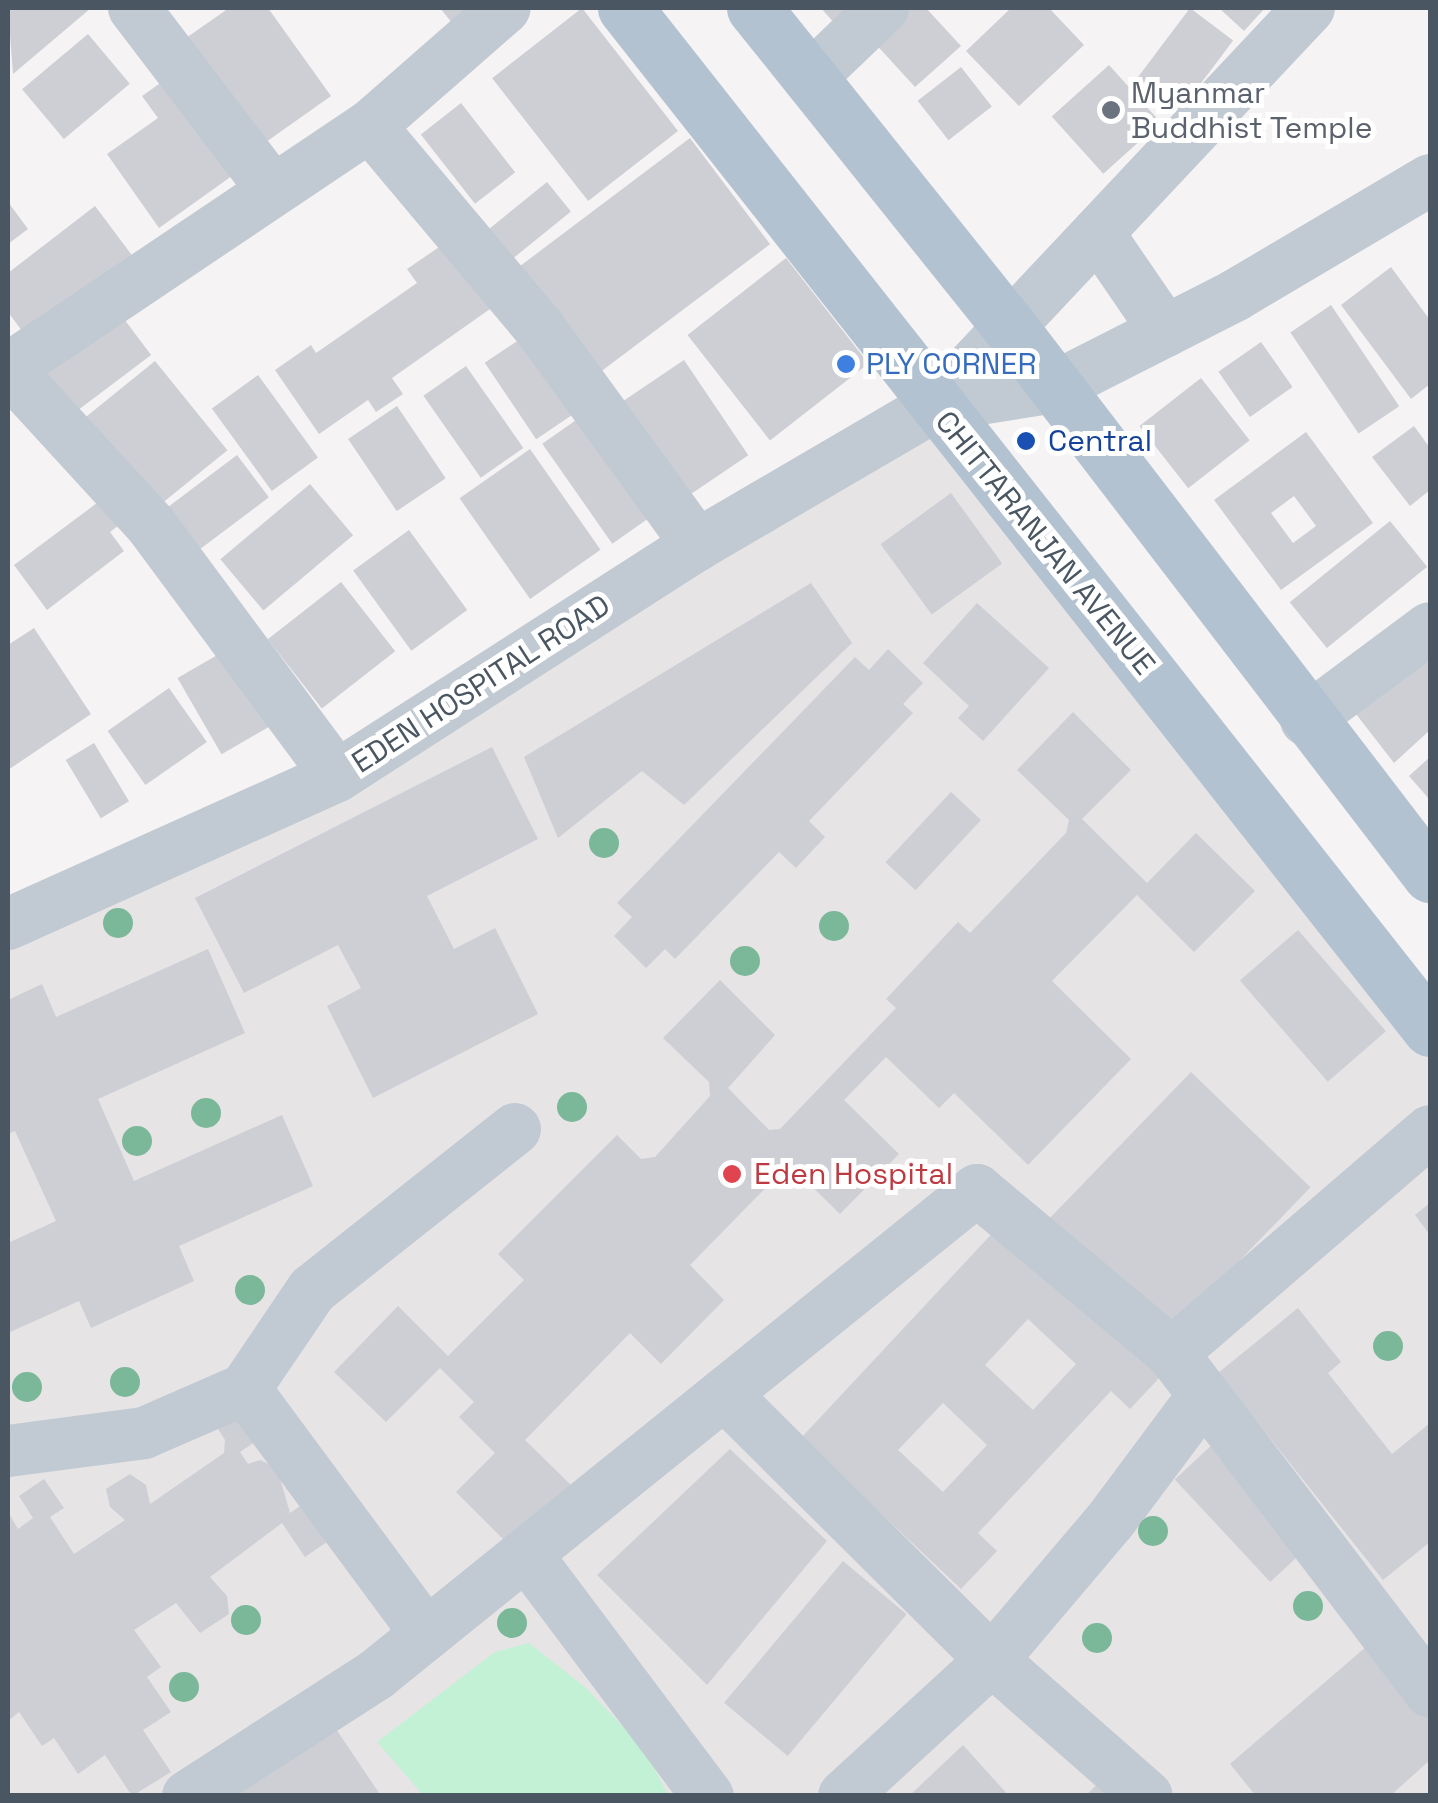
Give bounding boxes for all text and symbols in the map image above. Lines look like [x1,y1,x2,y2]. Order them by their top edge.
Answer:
place label: Myanmar Buddhist Temple [1131,75,1373,146]
marker: Myanmar Buddhist Temple [1100,99,1122,121]
place label: PLY CORNER [866,346,1037,382]
marker: PLY CORNER [835,353,857,375]
street label: CHITTARANJAN AVENUE [928,404,1162,682]
place label: Central [1048,423,1152,459]
marker: Central [1013,428,1039,454]
street label: EDEN HOSPITAL ROAD [345,587,617,781]
place label: Eden Hospital [754,1156,953,1192]
marker: Eden Hospital [719,1161,745,1187]

